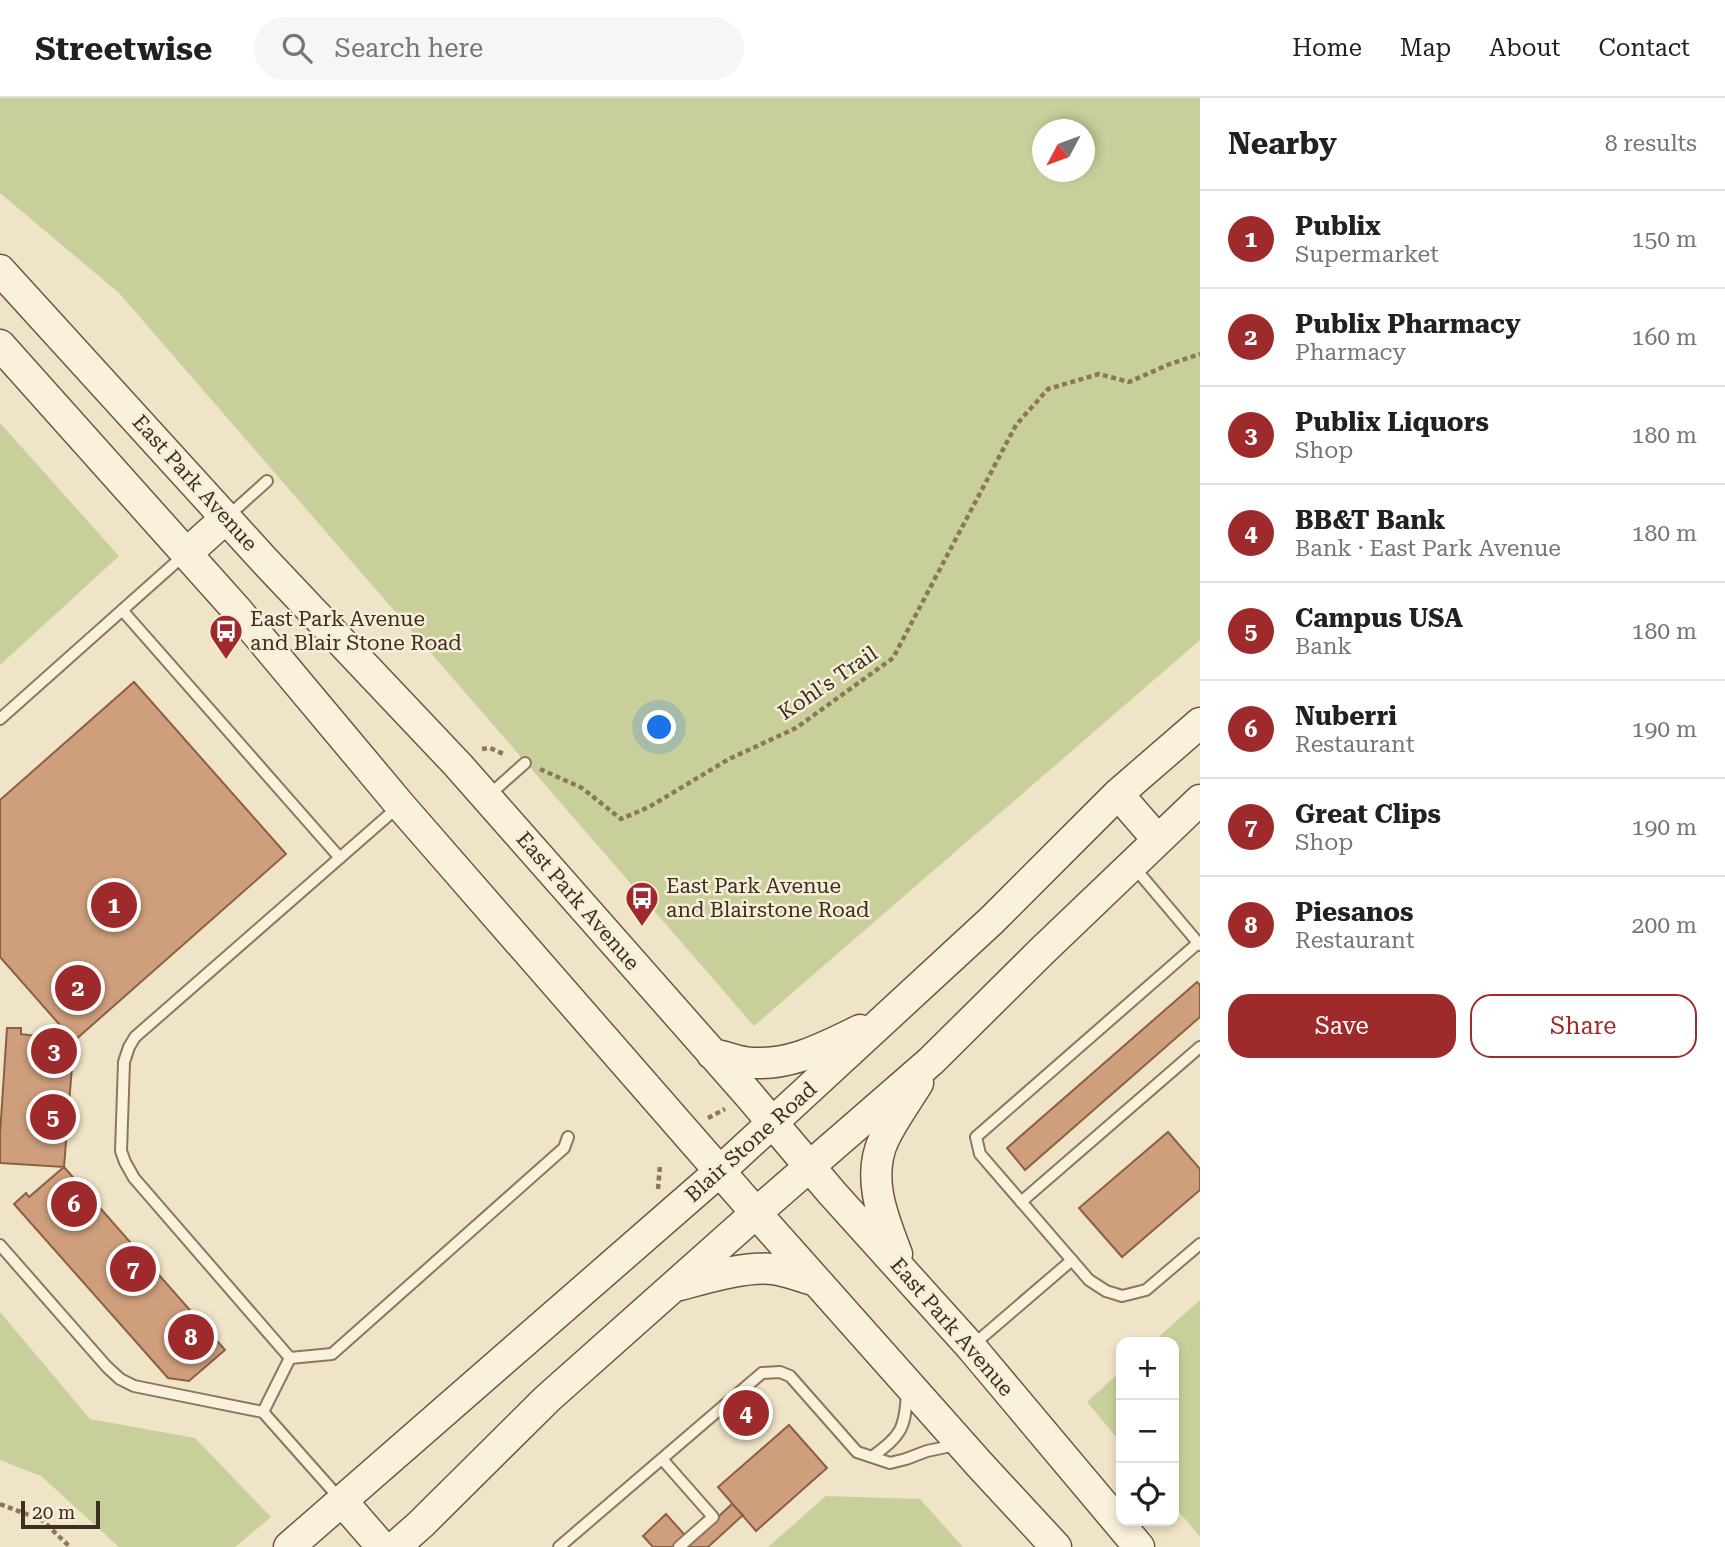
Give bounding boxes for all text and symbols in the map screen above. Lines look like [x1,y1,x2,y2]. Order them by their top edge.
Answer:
search box [254,17,744,80]
text: Streetwise [35,29,212,68]
icon: search [278,29,316,67]
text: Search here [334,33,483,63]
text: Home [1292,34,1362,62]
text: Map [1400,34,1451,62]
text: About [1489,34,1560,62]
text: Contact [1598,34,1690,62]
north arrow [1032,119,1095,182]
text: Nearby [1228,126,1337,161]
text: 8 results [1605,130,1697,157]
text: Publix [1295,211,1381,241]
text: 1 [1245,226,1257,253]
text: 150 m [1632,226,1697,253]
text: Supermarket [1295,241,1439,268]
text: Publix Pharmacy [1295,309,1521,339]
text: 2 [1245,324,1257,351]
text: 160 m [1632,324,1697,351]
text: Pharmacy [1295,339,1406,366]
text: Publix Liquors [1295,407,1489,437]
street label: East Park Avenue [128,410,262,556]
text: 3 [1245,422,1257,449]
text: 180 m [1632,422,1697,449]
text: Shop [1295,437,1353,464]
text: BB&T Bank [1295,505,1445,535]
text: 4 [1245,520,1257,547]
text: 180 m [1632,520,1697,547]
text: Bank · East Park Avenue [1295,535,1561,562]
text: Campus USA [1295,603,1463,633]
place label: East Park Avenue and Blair Stone Road [250,607,462,655]
bus stop icon: East Park Avenue and Blair Stone Road [207,612,245,661]
text: 5 [1245,618,1257,645]
text: 180 m [1632,618,1697,645]
text: Bank [1295,633,1352,660]
street label: Kohl's Trail [774,641,882,725]
text: Nuberri [1295,701,1397,731]
your location [642,710,676,744]
text: 6 [1245,716,1257,743]
text: 190 m [1632,716,1697,743]
text: Restaurant [1295,731,1414,758]
text: Great Clips [1295,799,1441,829]
text: 7 [1245,814,1257,841]
text: 190 m [1632,814,1697,841]
street label: East Park Avenue [512,827,644,975]
text: Shop [1295,829,1353,856]
place label: East Park Avenue and Blairstone Road [666,874,870,922]
pin: 1 [91,879,137,931]
bus stop icon: East Park Avenue and Blairstone Road [623,879,661,928]
text: Piesanos [1295,897,1413,927]
text: 8 [1245,912,1257,939]
text: 200 m [1632,912,1697,939]
text: Restaurant [1295,927,1414,954]
pin: 2 [55,962,101,1014]
button: Save [1228,994,1456,1058]
button: Share [1470,994,1697,1058]
pin: 3 [31,1025,77,1077]
street label: Blair Stone Road [681,1077,822,1207]
pin: 5 [30,1091,76,1143]
pin: 6 [51,1178,97,1230]
pin: 7 [110,1243,156,1295]
street label: East Park Avenue [886,1253,1018,1401]
pin: 8 [168,1311,214,1363]
map controls [1116,1337,1179,1526]
button: + [1116,1337,1179,1400]
pin: 4 [723,1387,769,1439]
button: − [1116,1400,1179,1463]
button: locate [1116,1463,1179,1526]
scale bar [21,1498,100,1530]
text: 20 m [32,1501,75,1524]

